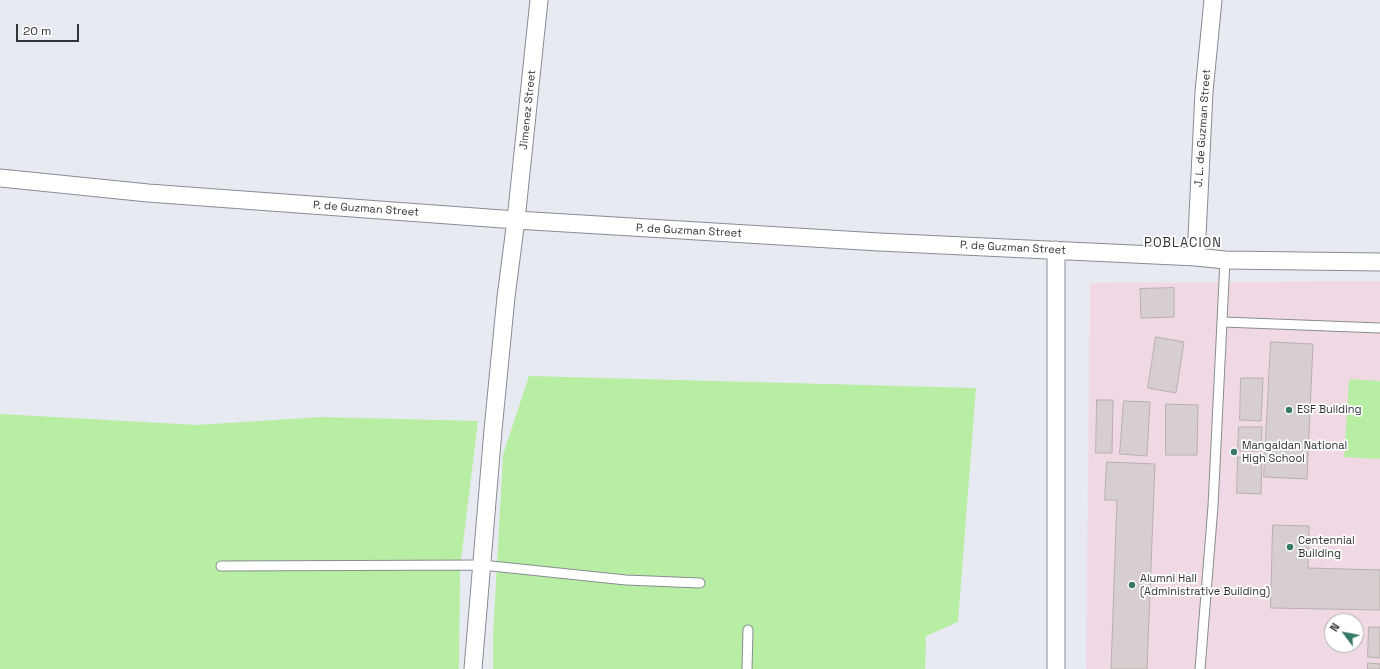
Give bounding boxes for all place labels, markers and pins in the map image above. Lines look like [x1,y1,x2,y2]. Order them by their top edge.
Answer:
place label: ESF Building [1297,403,1362,417]
marker: ESF Building [1284,405,1294,415]
place label: Mangaldan National High School [1242,439,1347,465]
marker: Mangaldan National High School [1229,447,1239,457]
place label: Centennial Building [1298,534,1355,560]
marker: Centennial Building [1285,542,1295,552]
place label: Alumni Hall (Administrative Building) [1140,572,1270,598]
marker: Alumni Hall (Administrative Building) [1127,580,1137,590]

